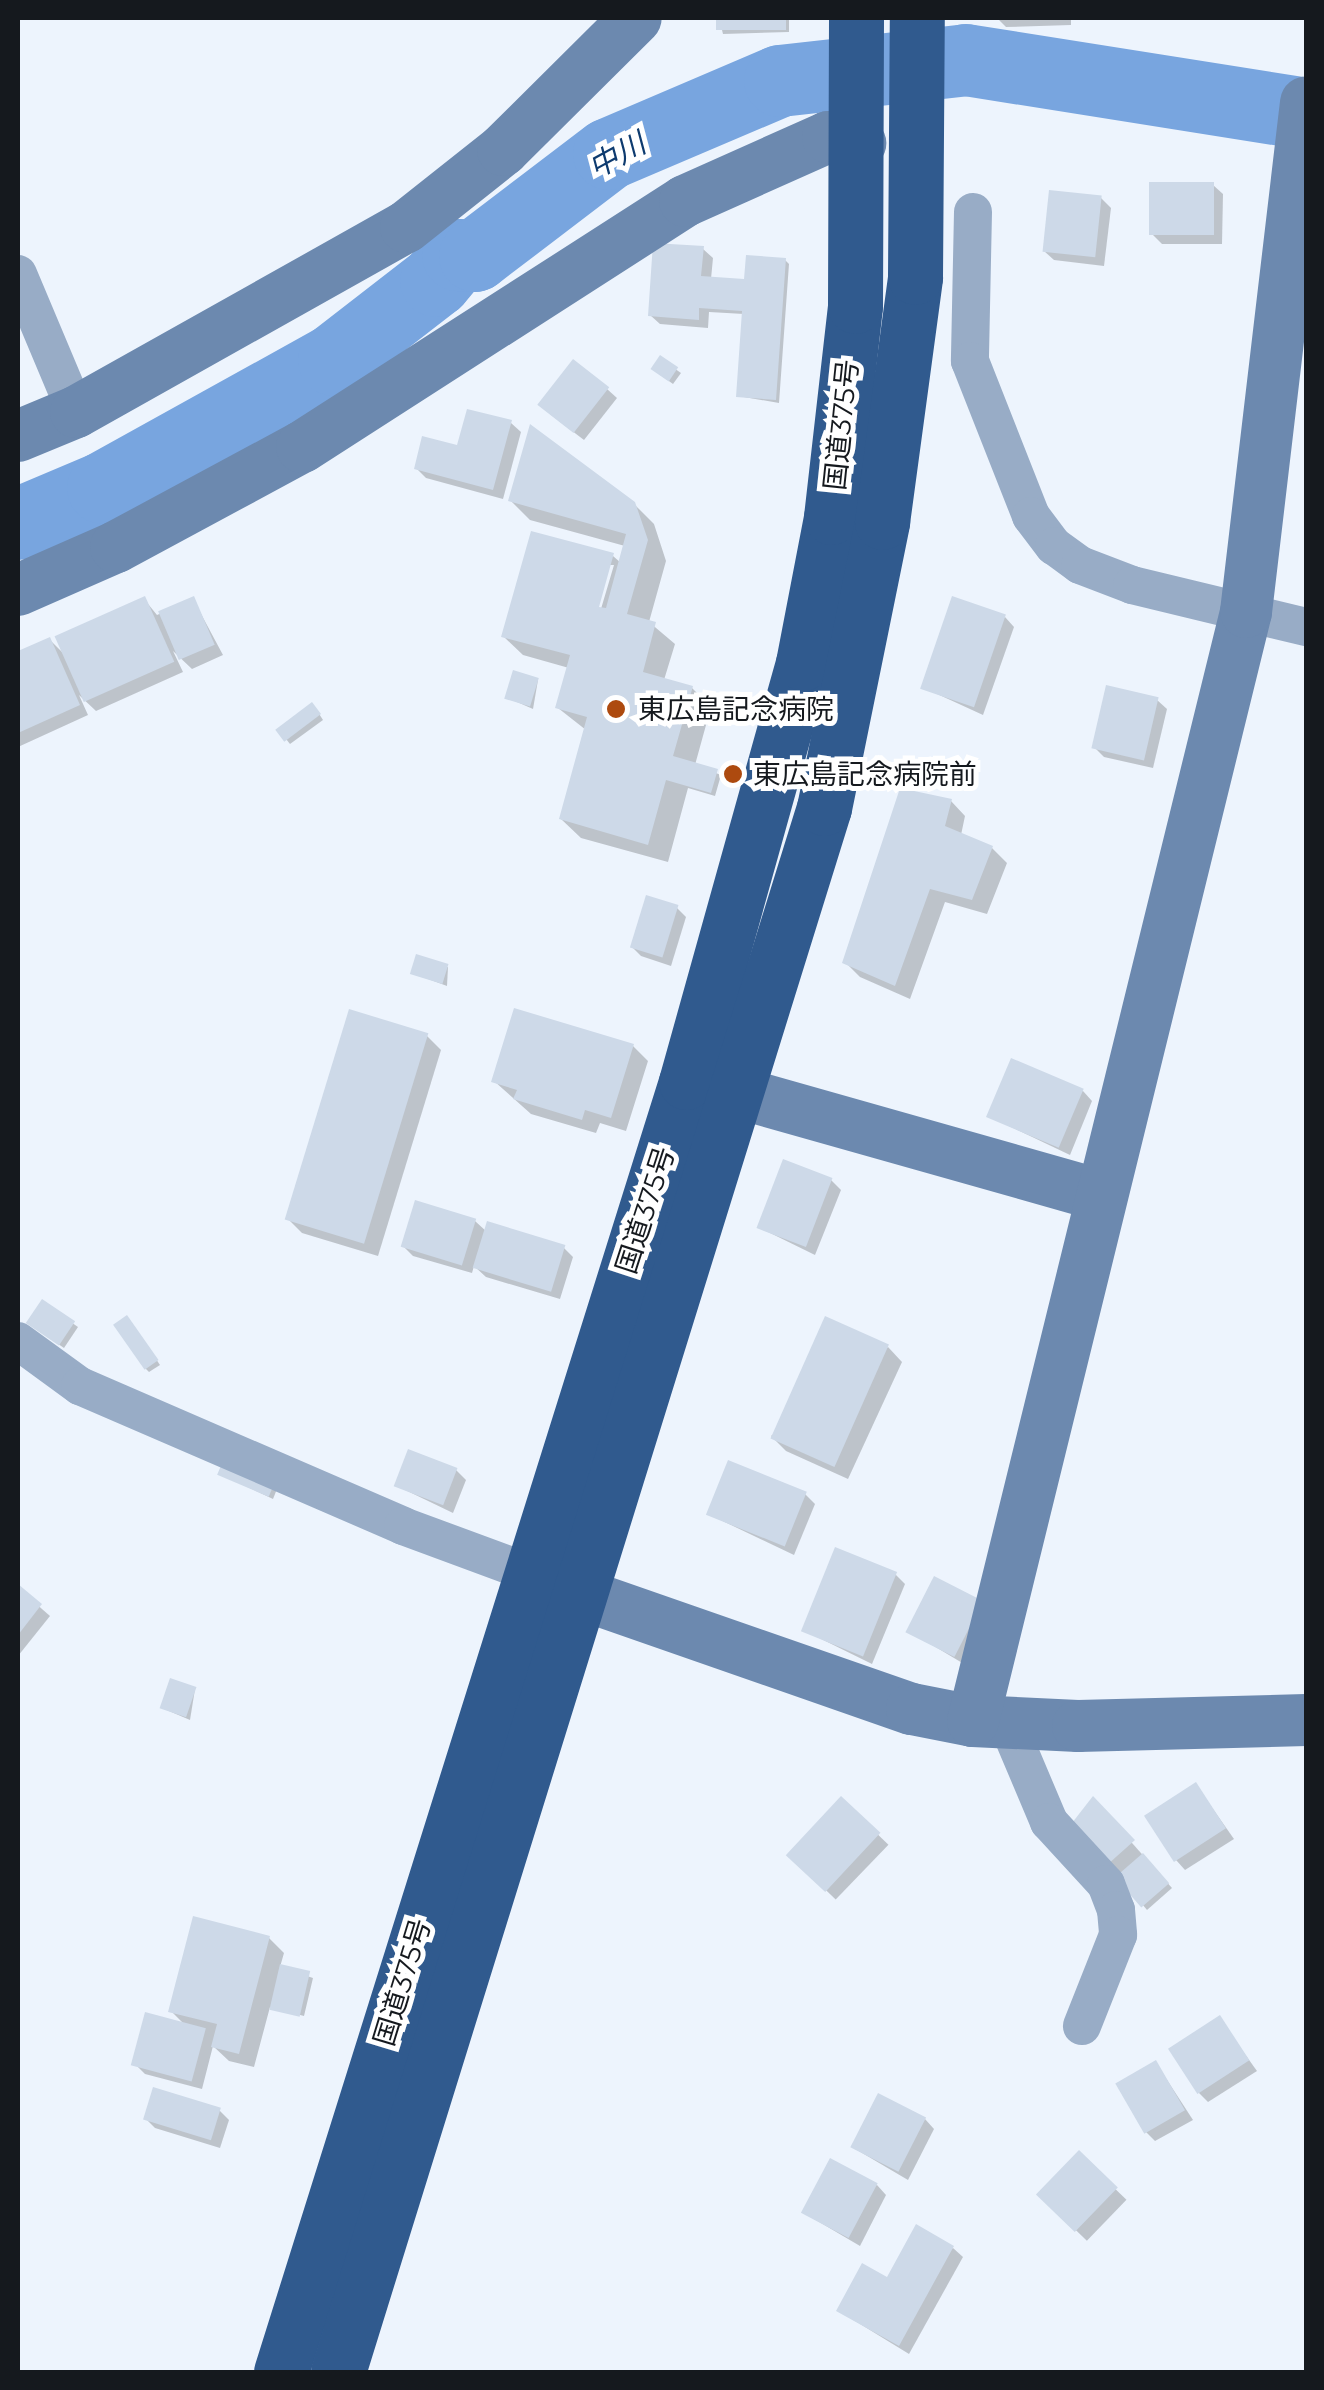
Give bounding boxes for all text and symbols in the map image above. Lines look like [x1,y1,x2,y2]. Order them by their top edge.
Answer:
water label: 中川 [582,126,652,186]
street label: 国道375号 [817,358,865,492]
place label: 東広島記念病院 [638,692,834,726]
marker: 東広島記念病院 [603,696,629,722]
place label: 東広島記念病院前 [753,757,977,791]
marker: 東広島記念病院前 [722,763,744,785]
street label: 国道375号 [609,1142,681,1278]
street label: 国道375号 [367,1914,437,2050]

